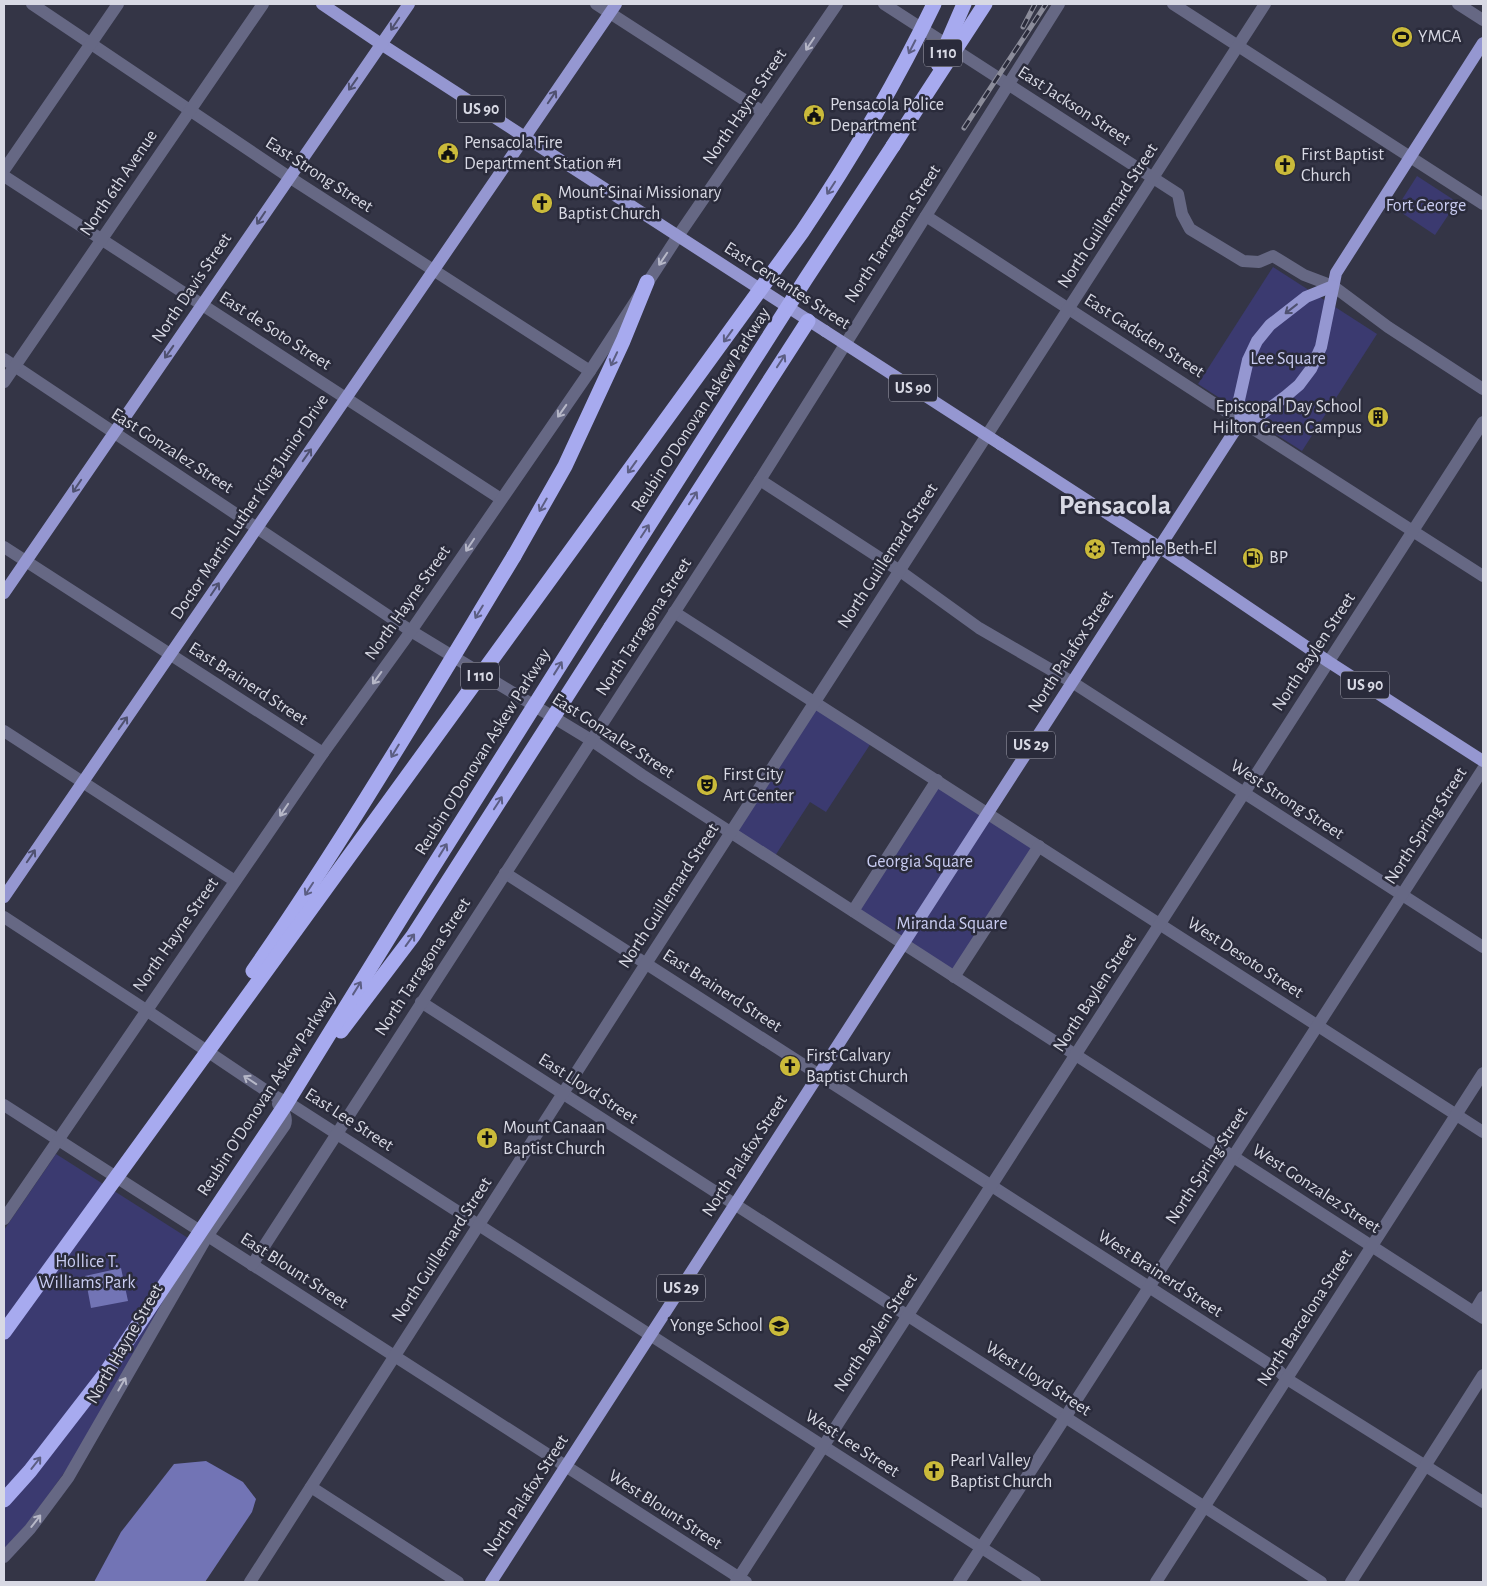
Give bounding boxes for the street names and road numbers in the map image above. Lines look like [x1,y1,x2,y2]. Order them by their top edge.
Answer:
road number: I 110 [924,40,962,66]
street label: North Hayne Street [700,46,790,168]
street label: East Jackson Street [1014,63,1134,149]
road number: US 90 [457,96,505,122]
street label: North 6th Avenue [77,127,161,239]
street label: East Strong Street [262,134,376,216]
street label: North Guillemard Street [1055,140,1162,292]
street label: North Tarragona Street [842,162,944,306]
street label: North Davis Street [149,230,235,346]
street label: East Cervantes Street [721,239,853,333]
street label: East de Soto Street [216,288,334,374]
street label: East Gadsden Street [1081,291,1207,382]
street label: Reubin O'Donovan Askew Parkway [628,304,774,515]
road number: US 90 [889,374,937,402]
street label: Doctor Martin Luther King Junior Drive [168,391,332,623]
street label: East Gonzalez Street [108,405,237,497]
street label: North Guillemard Street [835,480,942,632]
street label: North Hayne Street [362,542,454,664]
street label: North Tarragona Street [593,555,695,699]
street label: North Palafox Street [1025,588,1117,716]
street label: North Baylen Street [1269,589,1359,714]
street label: East Brainerd Street [185,639,311,729]
street label: Reubin O'Donovan Askew Parkway [412,645,554,858]
road number: I 110 [461,662,499,689]
road number: US 90 [1341,672,1389,698]
street label: East Gonzalez Street [549,690,678,782]
road number: US 29 [1007,732,1055,758]
street label: West Strong Street [1227,757,1347,843]
street label: North Spring Street [1382,764,1471,888]
street label: North Guillemard Street [616,820,723,972]
street label: North Hayne Street [130,874,222,996]
street label: North Tarragona Street [372,895,474,1039]
street label: West Desoto Street [1184,914,1306,1002]
street label: North Baylen Street [1050,930,1140,1055]
street label: East Brainerd Street [659,946,785,1036]
street label: Reubin O'Donovan Askew Parkway [194,988,340,1199]
street label: East Lloyd Street [535,1050,641,1128]
street label: East Lee Street [302,1085,397,1155]
street label: North Palafox Street [699,1092,791,1220]
street label: North Spring Street [1163,1104,1252,1228]
street label: West Gonzalez Street [1249,1141,1383,1237]
street label: North Guillemard Street [389,1174,496,1326]
street label: West Brainerd Street [1094,1227,1226,1321]
street label: East Blount Street [237,1230,351,1313]
street label: North Barcelona Street [1254,1246,1356,1390]
street label: North Baylen Street [831,1270,921,1395]
road number: US 29 [657,1275,705,1302]
street label: North Hayne Street [83,1281,167,1407]
street label: West Lloyd Street [982,1338,1094,1420]
street label: West Lee Street [802,1407,902,1481]
street label: North Palafox Street [480,1432,572,1560]
street label: West Blount Street [605,1467,725,1553]

